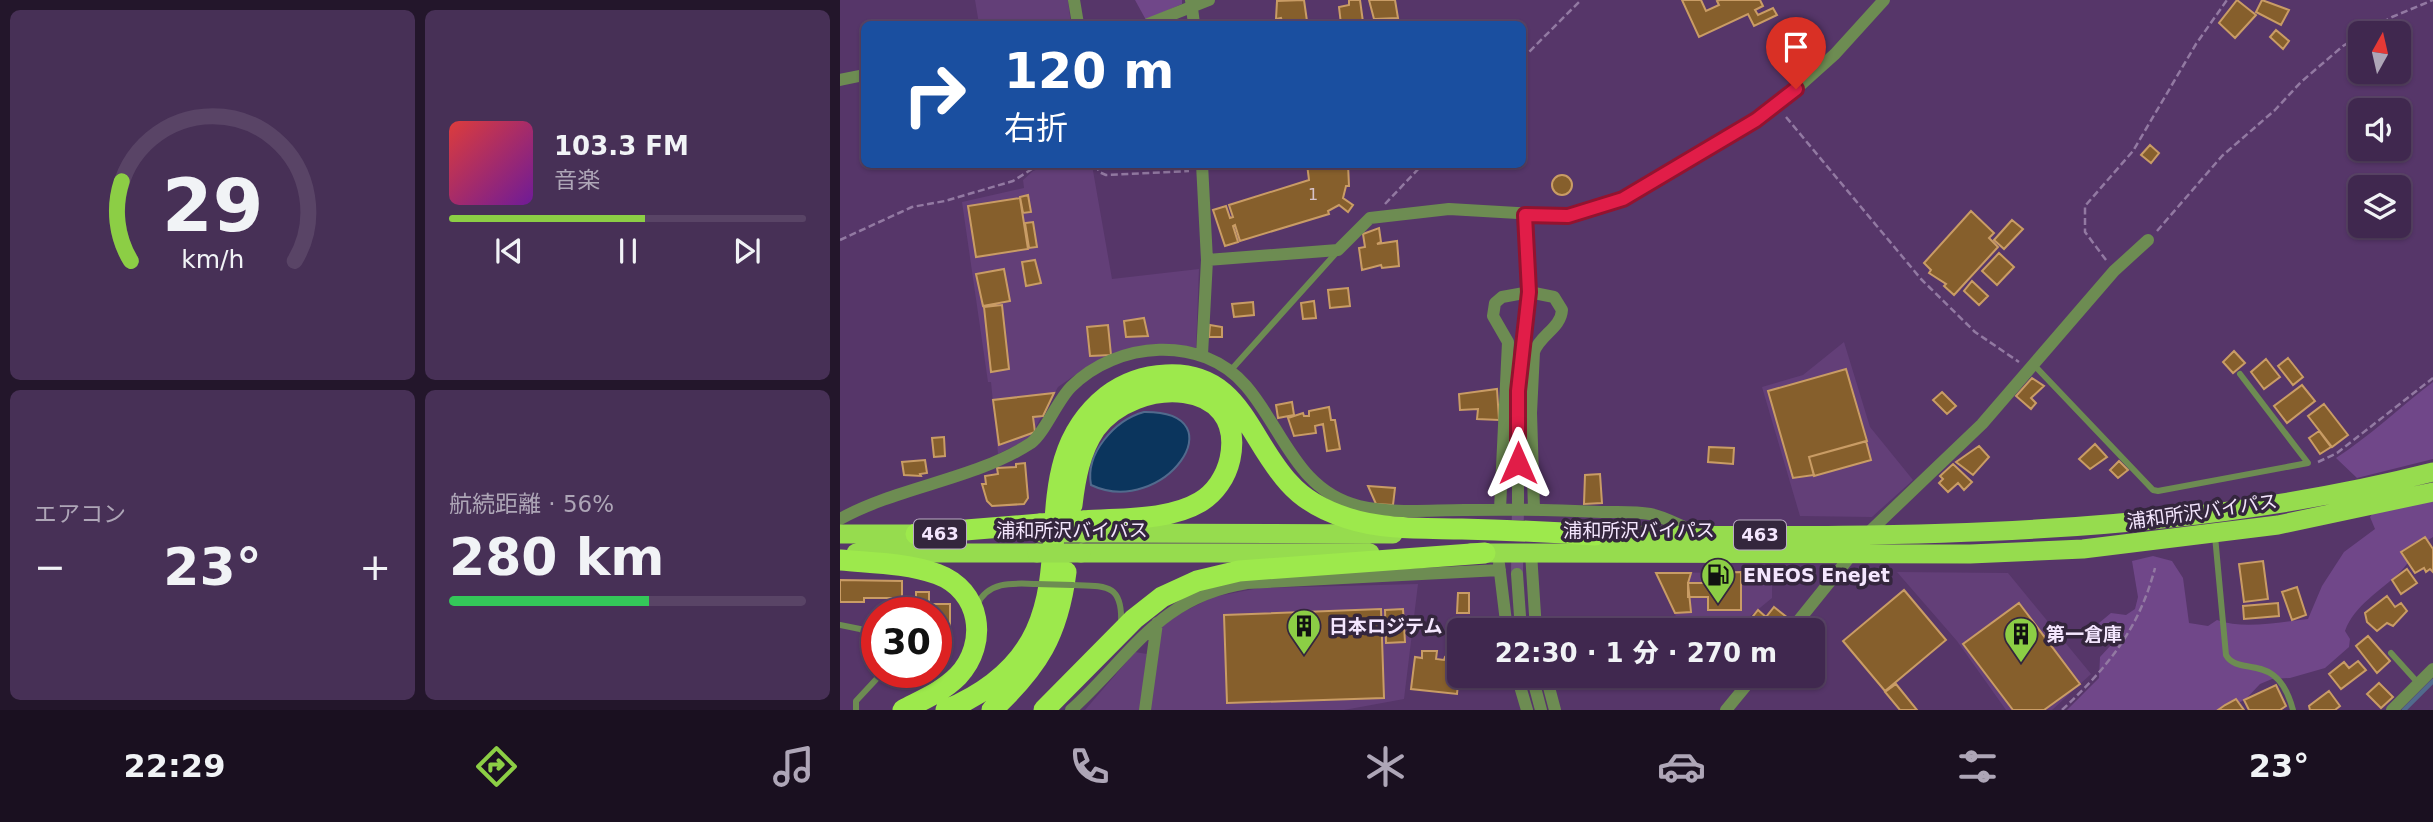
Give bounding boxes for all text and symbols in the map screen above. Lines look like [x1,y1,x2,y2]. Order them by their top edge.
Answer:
pin [1766,17,1826,89]
north arrow [2348,21,2412,84]
map controls [2348,21,2411,238]
icon: arrive [1777,28,1815,66]
text: 120 m [1004,43,1174,100]
icon: right [889,49,980,140]
button: sound [2348,98,2411,161]
text: 右折 [1004,109,1068,147]
text: 103.3 FM [554,131,689,161]
text: 29 [162,164,263,249]
text: 音楽 [554,167,600,193]
button: layers [2348,175,2411,238]
house number: 1 [1308,185,1318,204]
icon: previous [490,232,528,270]
icon: pause [609,232,647,270]
icon: next [728,232,766,270]
text: km/h [181,245,244,274]
position arrow [1481,426,1555,500]
street label: 浦和所沢バイパス [2125,490,2279,532]
text: 航続距離 · 56% [449,491,614,517]
text: エアコン [34,501,126,527]
street label: 浦和所沢バイパス [996,519,1148,541]
street label: 浦和所沢バイパス [1563,519,1715,541]
road number: 463 [914,520,966,548]
road number: 463 [1734,520,1786,550]
text: 280 km [449,527,664,587]
text: 23° [163,537,262,597]
text: − [34,545,66,589]
text: + [359,545,391,589]
fuel station icon: ENEOS EneJet [1699,556,1737,605]
place label: ENEOS EneJet [1743,564,1890,586]
speed limit sign: 30 [861,597,952,688]
building icon: 日本ロジテム [1285,607,1323,656]
place label: 日本ロジテム [1329,615,1442,637]
building icon: 第一倉庫 [2002,615,2040,664]
place label: 第一倉庫 [2046,623,2122,645]
text: 22:30 · 1 分 · 270 m [1495,638,1777,668]
icon: directions [472,742,521,791]
icon: music [769,742,818,791]
icon: phone [1065,742,1114,791]
icon: climate [1361,742,1410,791]
icon: car [1657,742,1706,791]
icon: filters [1953,742,2002,791]
text: 22:29 [124,747,225,785]
text: 23° [2249,747,2309,785]

